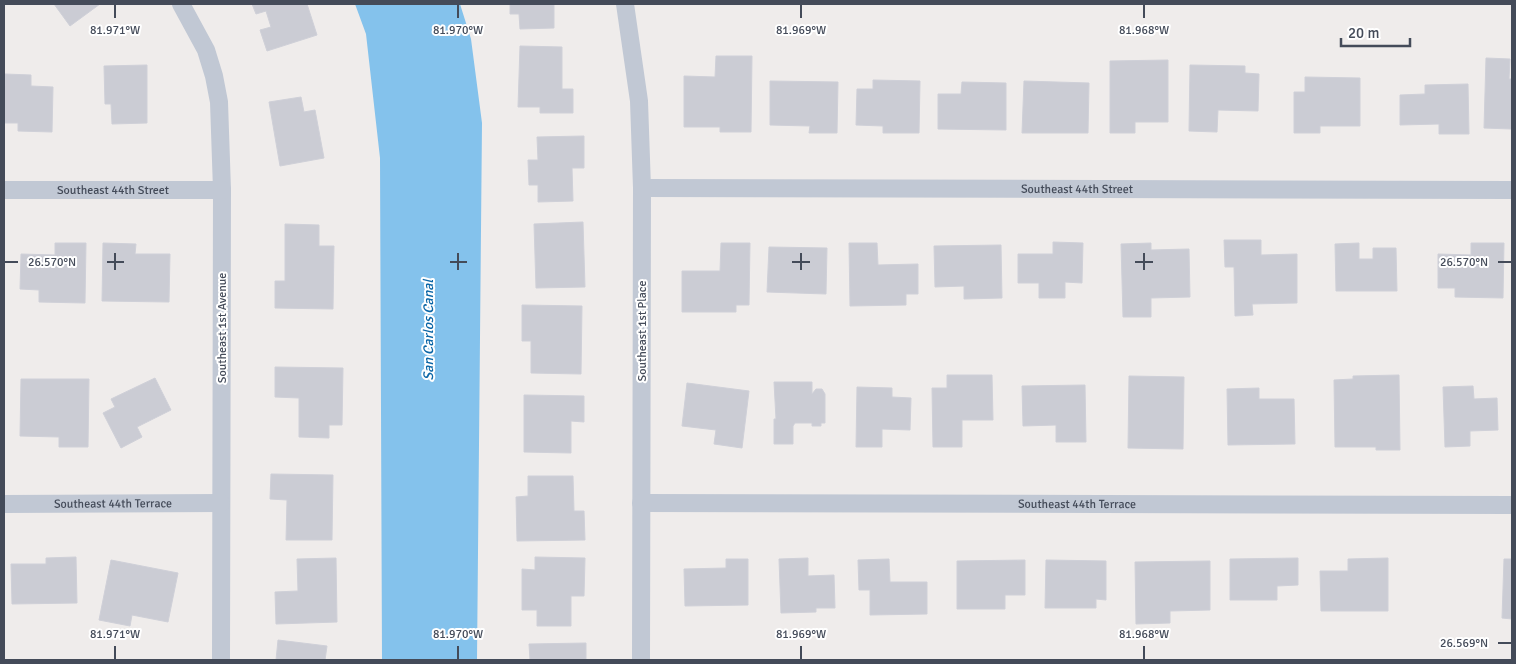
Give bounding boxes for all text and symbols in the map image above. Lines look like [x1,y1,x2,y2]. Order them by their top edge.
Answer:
scale bar [1341,15,1410,47]
text: 81.971°W [90,23,140,38]
text: 81.970°W [433,23,483,38]
text: 81.969°W [776,23,826,38]
text: 81.968°W [1119,23,1169,38]
text: 20 m [1348,24,1379,42]
street label: Southeast 44th Street [1021,181,1133,197]
street label: Southeast 44th Street [57,183,169,198]
text: 26.570°N [28,255,76,270]
text: 26.570°N [1440,255,1488,270]
street label: Southeast 1st Avenue [215,273,230,383]
water label: San Carlos Canal [420,279,437,380]
street label: Southeast 1st Place [635,281,650,381]
street label: Southeast 44th Terrace [54,496,172,511]
street label: Southeast 44th Terrace [1018,496,1136,512]
text: 81.971°W [90,627,140,642]
text: 81.970°W [433,627,483,642]
text: 81.969°W [776,627,826,642]
text: 81.968°W [1119,627,1169,642]
text: 26.569°N [1440,636,1488,651]

